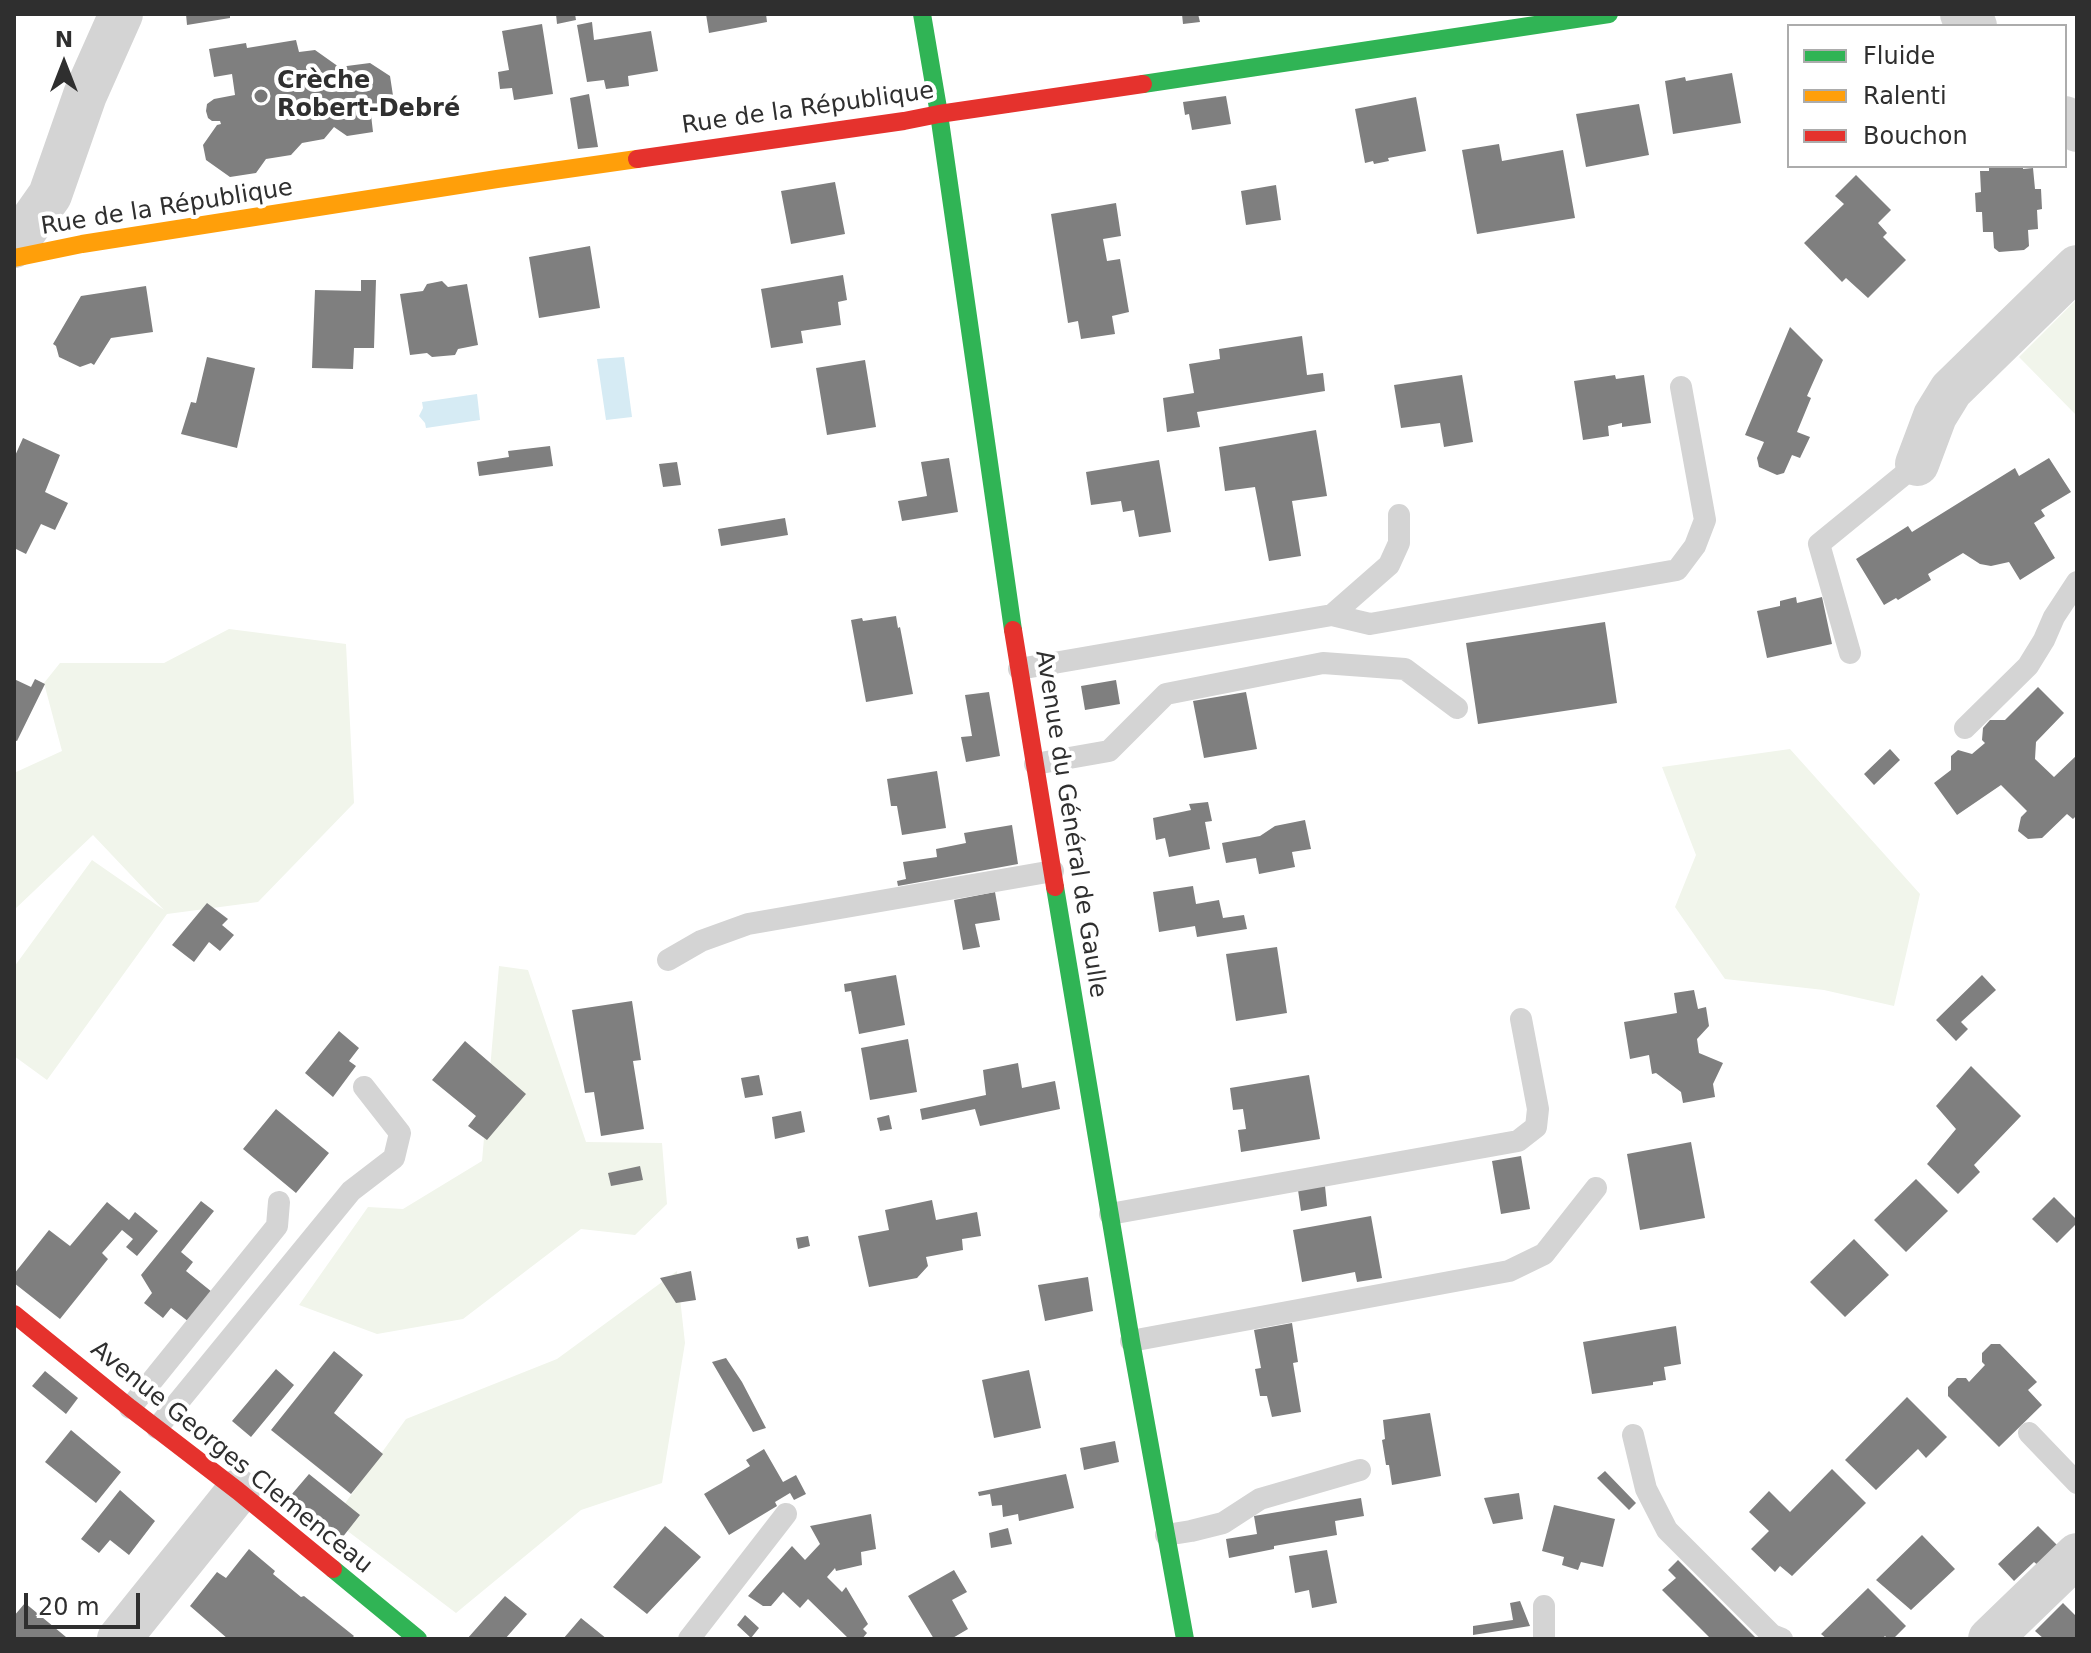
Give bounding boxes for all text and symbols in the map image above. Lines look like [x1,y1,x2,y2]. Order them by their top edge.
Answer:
north arrow [24,24,104,104]
legend [1787,24,2067,168]
text: N [55,27,73,52]
text: Fluide [1863,42,1935,70]
place label: Crèche Robert-Debré [277,68,460,124]
street label: Rue de la République [680,77,936,141]
text: Ralenti [1863,82,1947,110]
marker: Crèche Robert-Debré [252,87,270,105]
text: Bouchon [1863,122,1968,150]
street label: Rue de la République [39,174,295,242]
street label: Avenue du Général de Gaulle [1028,648,1112,1000]
street label: Avenue Georges Clemenceau [84,1335,378,1581]
scale bar [28,1577,144,1627]
text: 20 m [38,1593,100,1621]

